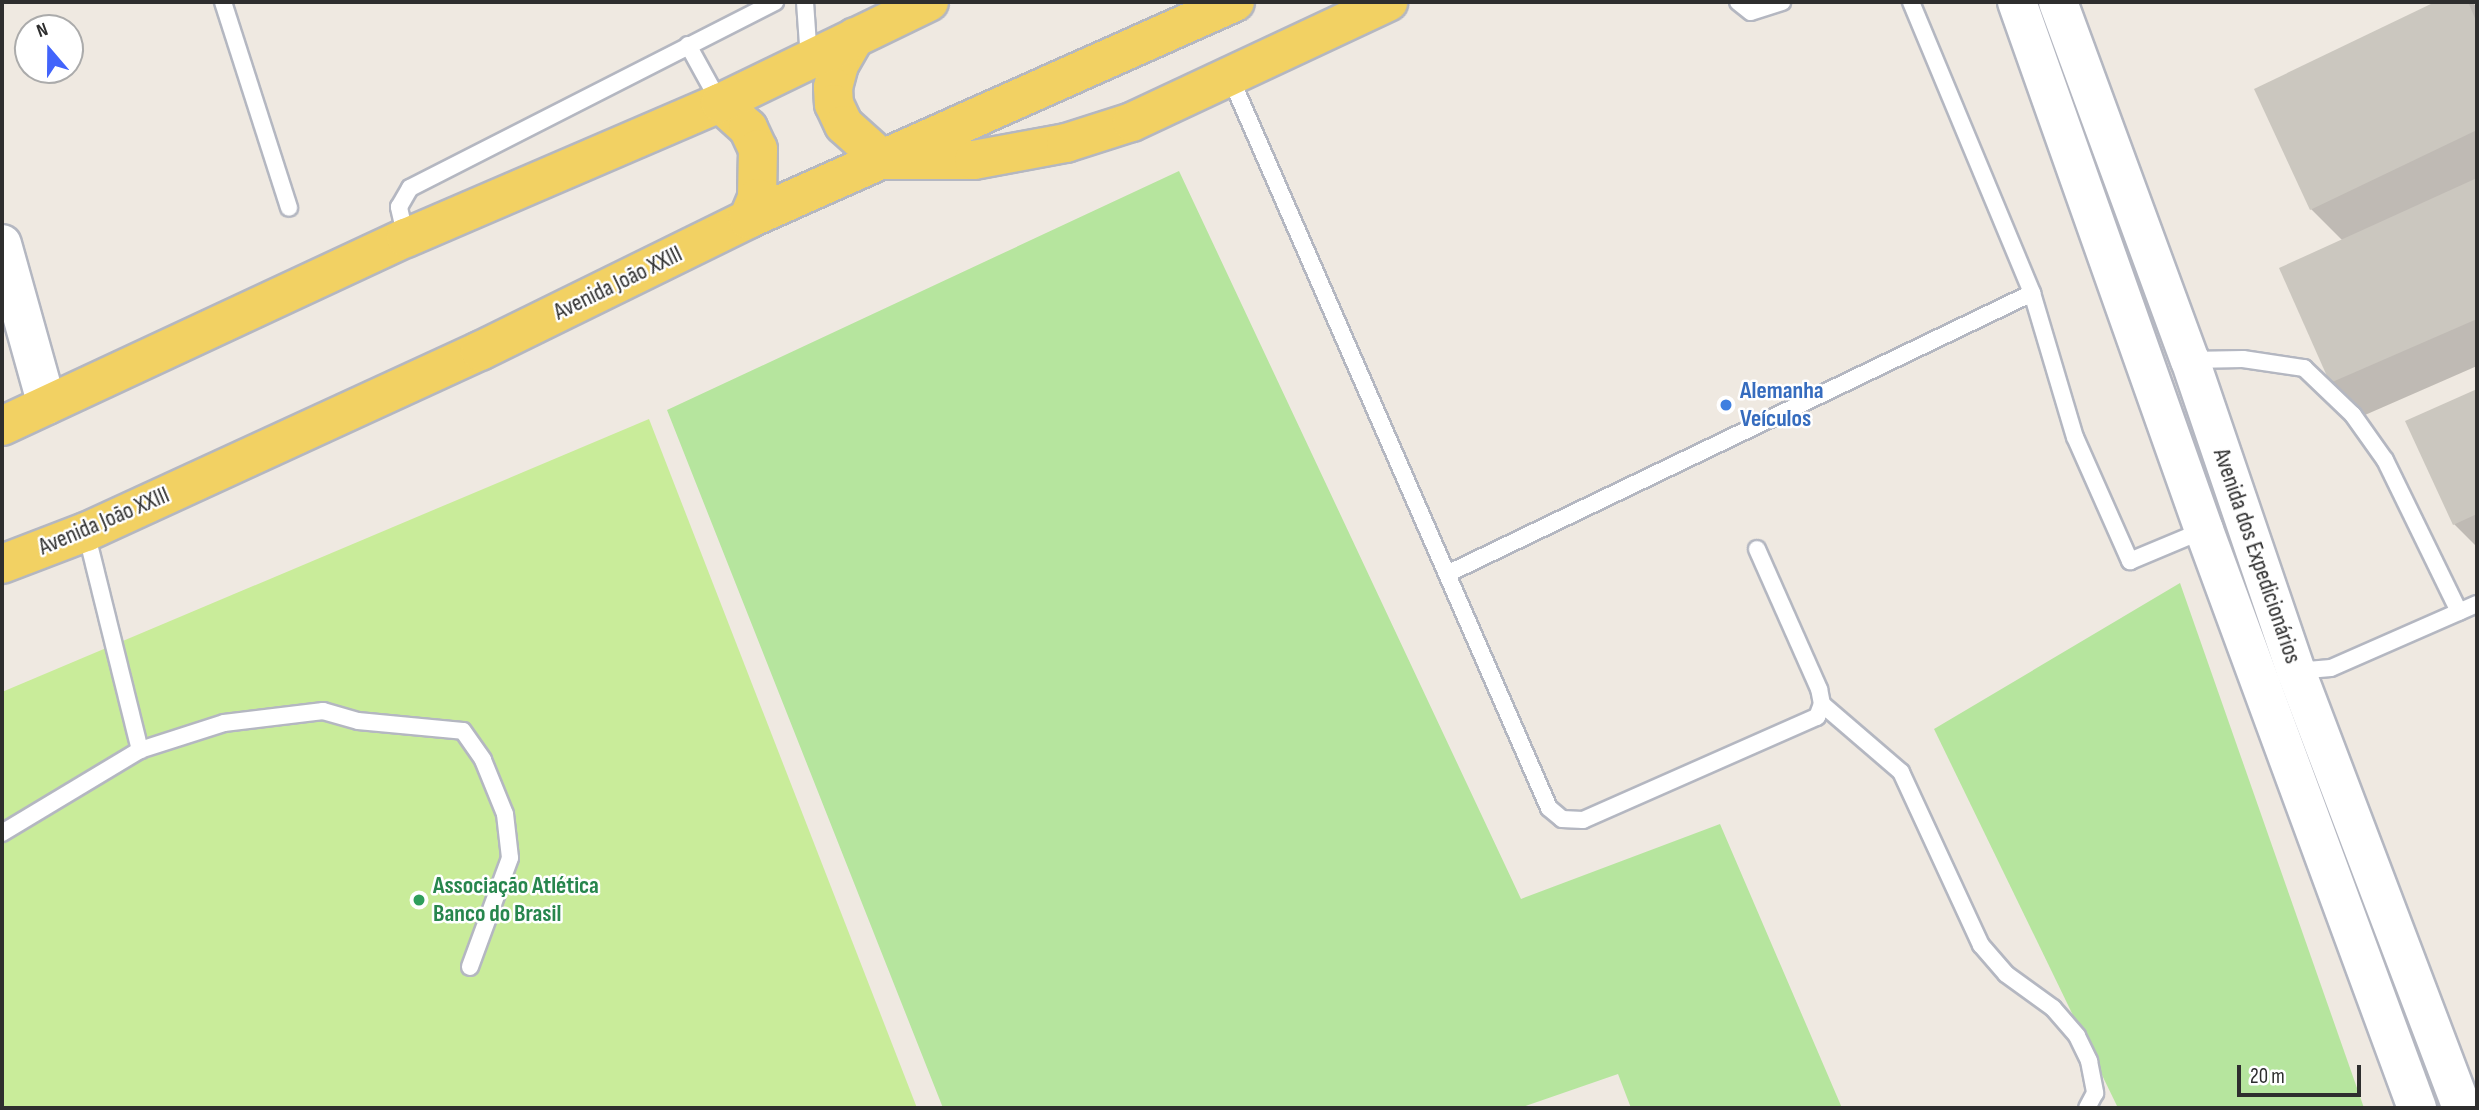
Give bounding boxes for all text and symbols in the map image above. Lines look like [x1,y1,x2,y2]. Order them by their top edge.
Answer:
north arrow [14,14,84,84]
text: N [34,18,51,43]
street label: Avenida João XXIII [549,239,687,327]
place label: Alemanha Veículos [1740,377,1824,433]
marker: Alemanha Veículos [1718,397,1734,413]
street label: Avenida dos Expedicionários [2207,445,2307,667]
street label: Avenida João XXIII [34,480,174,562]
place label: Associação Atlética Banco do Brasil [433,872,599,928]
marker: Associação Atlética Banco do Brasil [411,892,427,908]
scale bar [2241,1050,2365,1094]
text: 20 m [2250,1064,2285,1089]

